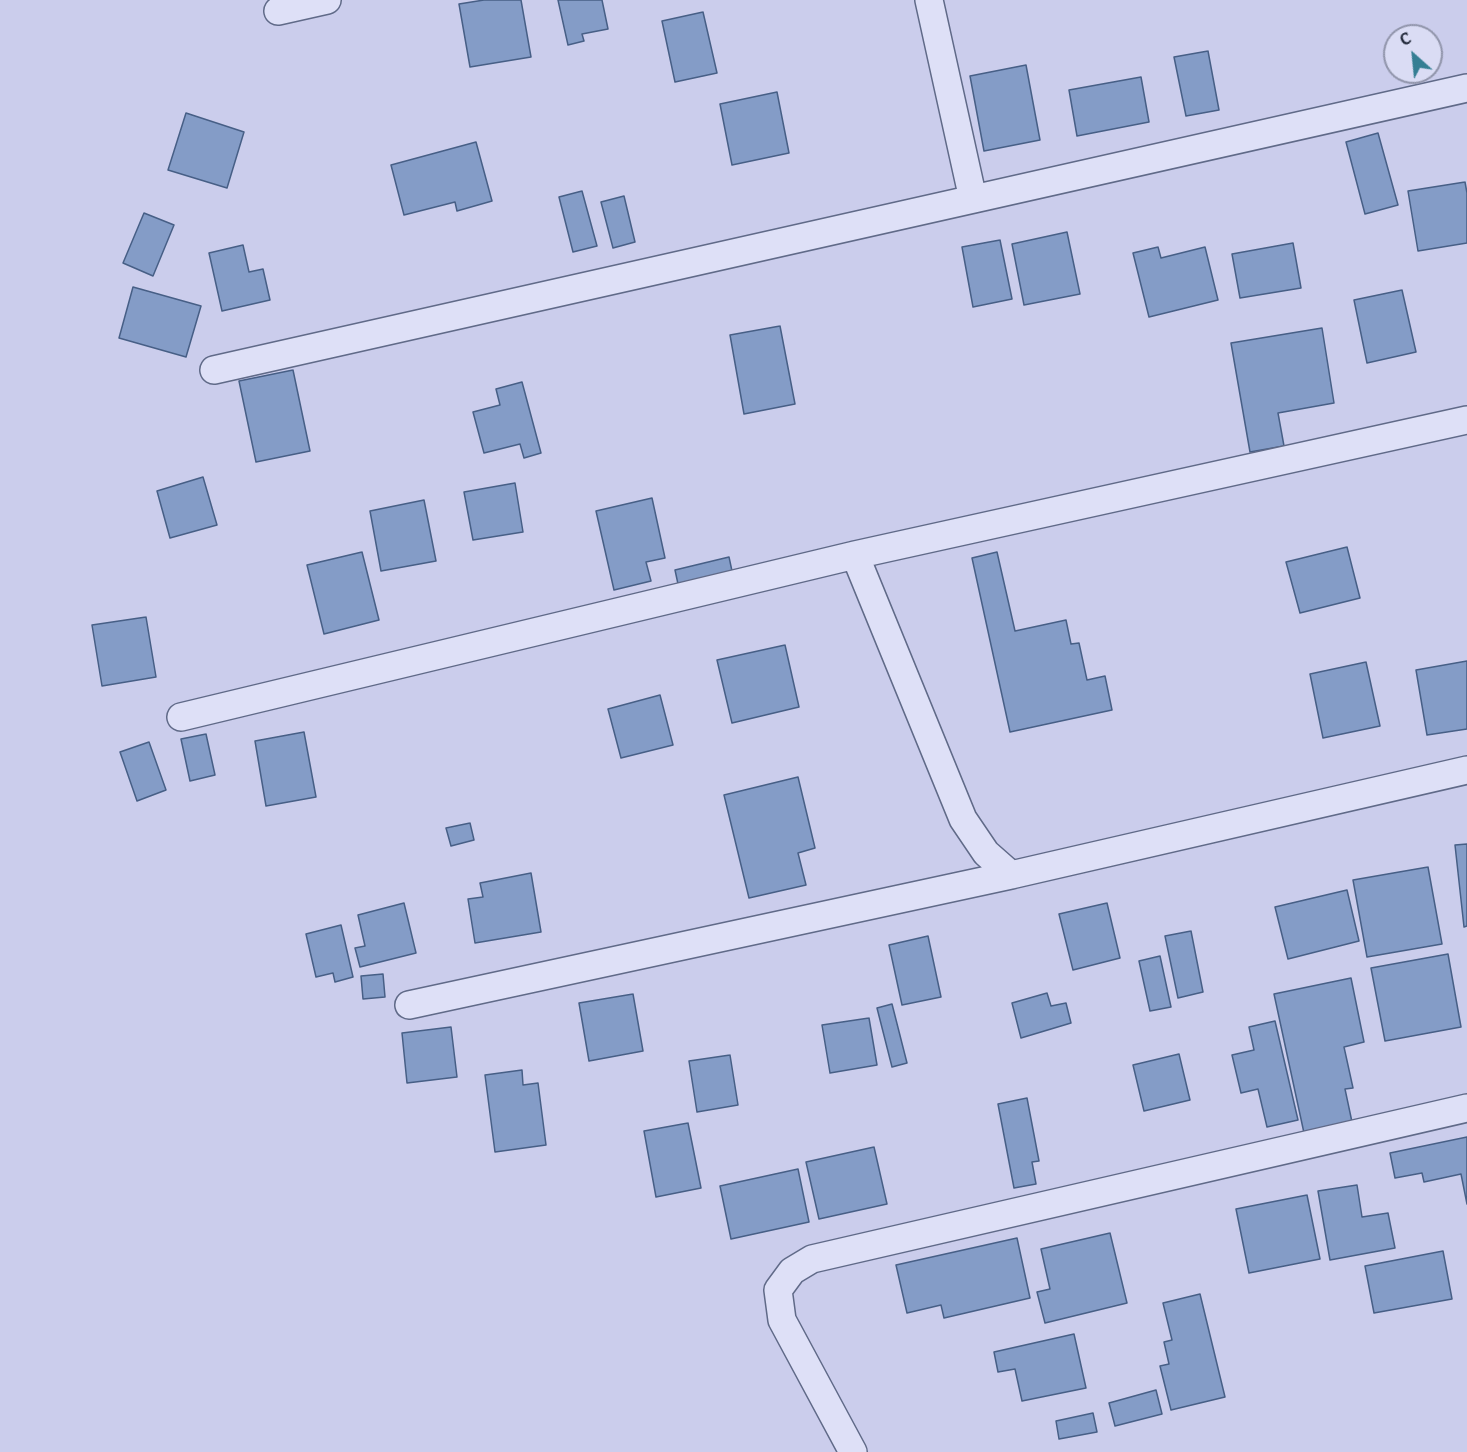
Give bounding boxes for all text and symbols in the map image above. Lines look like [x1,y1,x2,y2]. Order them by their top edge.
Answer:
north arrow [1383,24,1443,84]
text: С [1397,29,1414,50]

